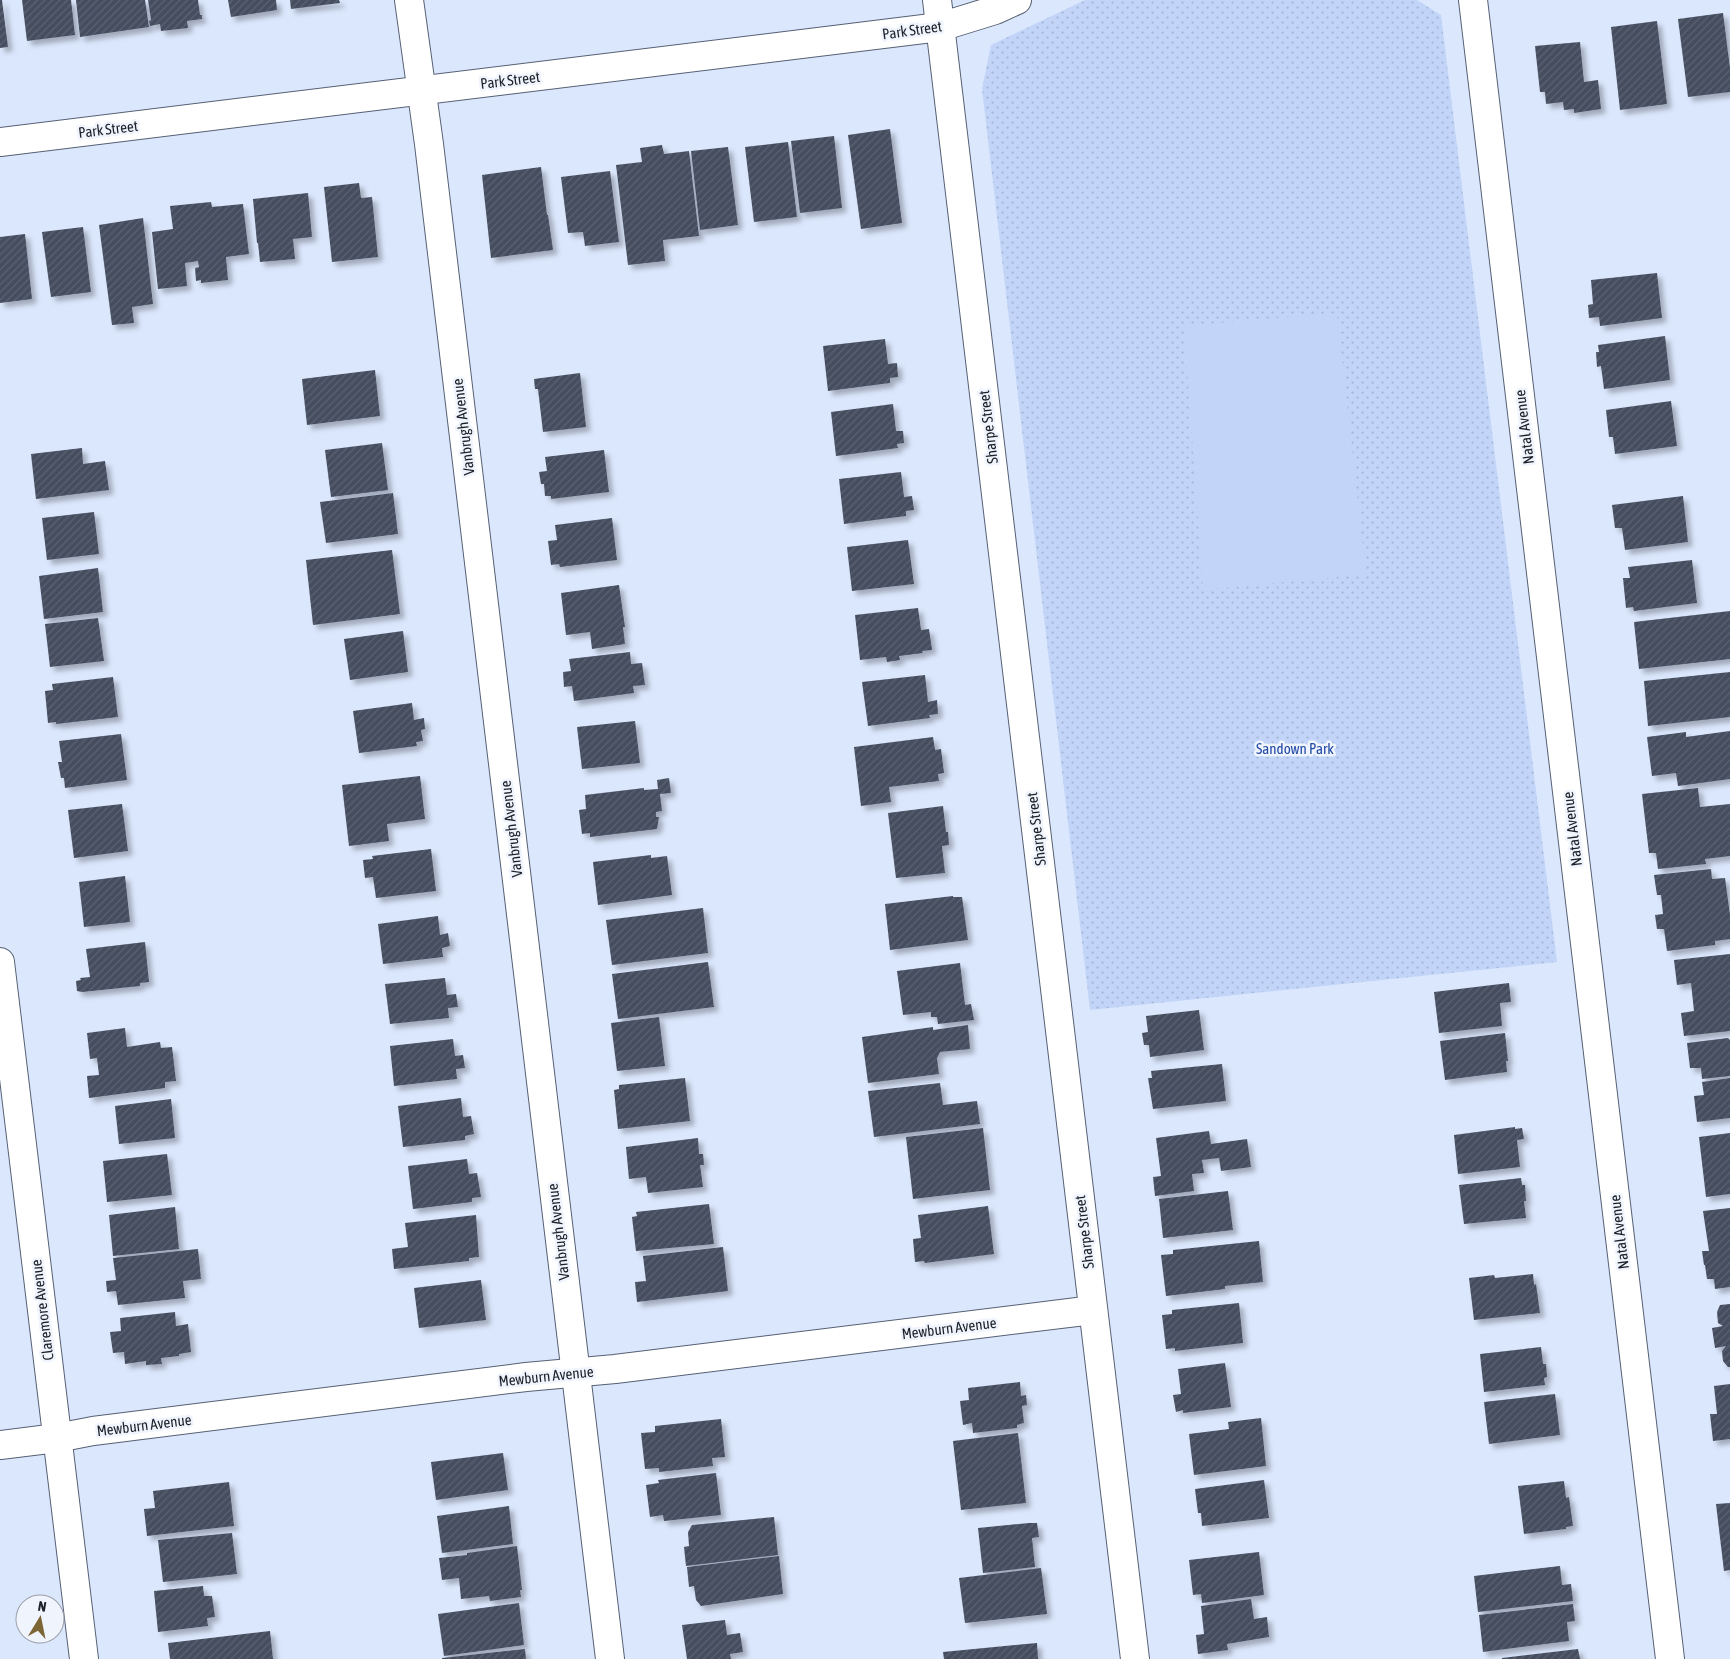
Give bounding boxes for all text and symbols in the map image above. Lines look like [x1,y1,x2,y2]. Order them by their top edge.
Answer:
street label: Park Street [881,17,943,43]
street label: Park Street [479,68,541,92]
street label: Park Street [77,117,139,141]
street label: Vanbrugh Avenue [449,378,477,476]
street label: Sharpe Street [975,389,1001,465]
street label: Natal Avenue [1511,389,1537,465]
park label: Sandown Park [1256,740,1334,757]
street label: Vanbrugh Avenue [497,780,525,878]
street label: Sharpe Street [1023,791,1049,867]
street label: Natal Avenue [1559,791,1585,867]
street label: Vanbrugh Avenue [544,1183,572,1281]
street label: Sharpe Street [1071,1194,1097,1270]
street label: Natal Avenue [1606,1194,1632,1270]
street label: Claremore Avenue [27,1258,57,1361]
street label: Mewburn Avenue [901,1314,998,1342]
street label: Mewburn Avenue [498,1363,594,1389]
street label: Mewburn Avenue [96,1411,193,1439]
north arrow [15,1594,65,1644]
text: N [37,1598,48,1615]

